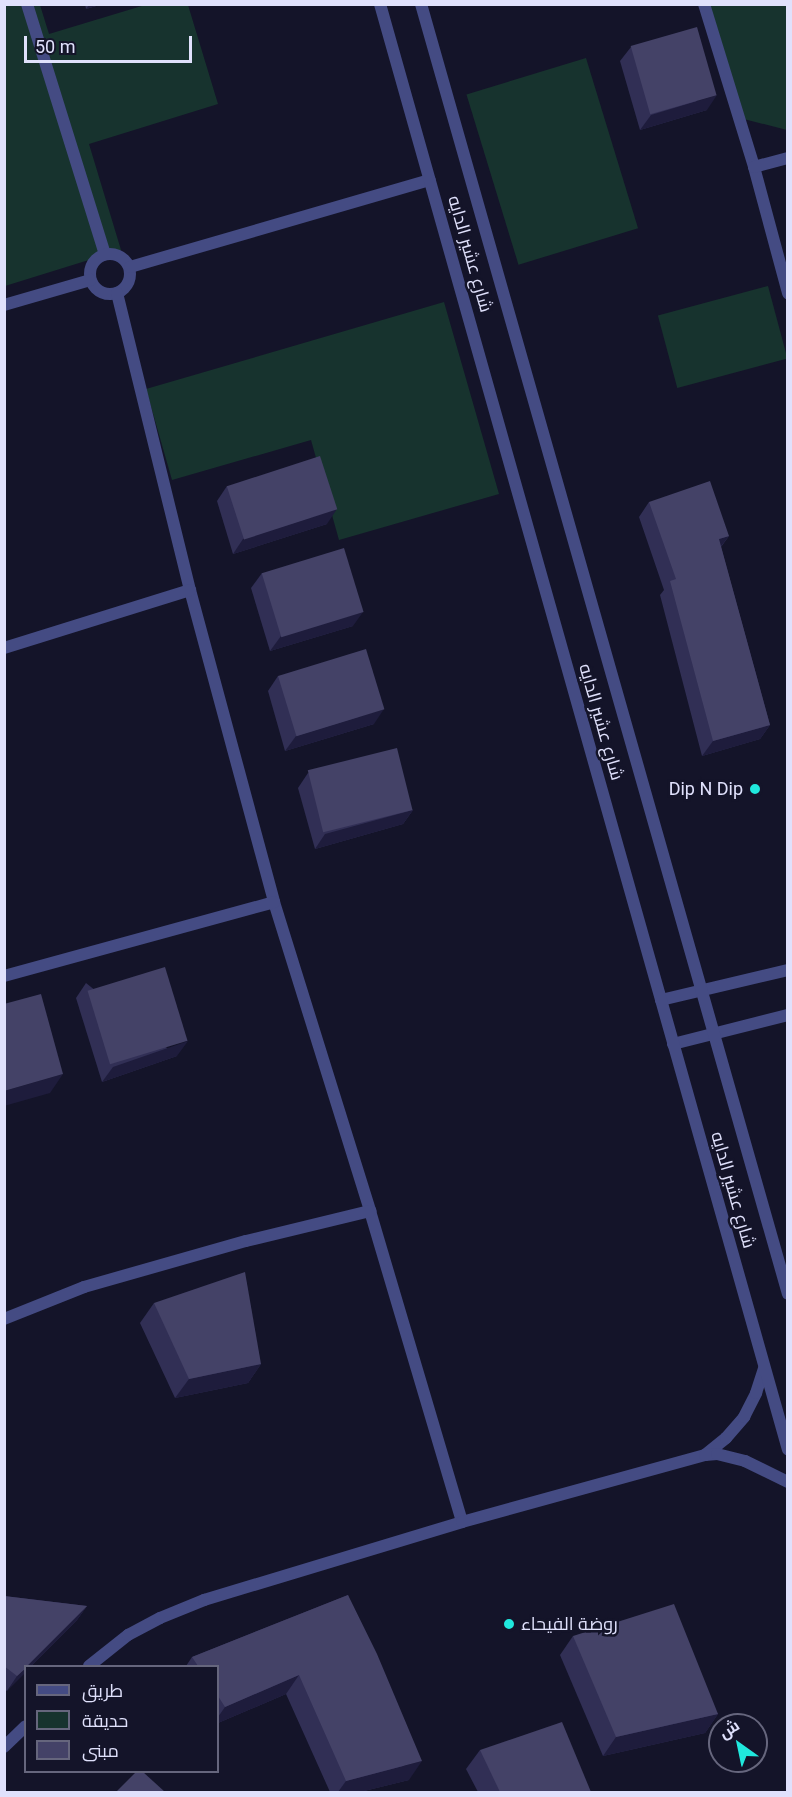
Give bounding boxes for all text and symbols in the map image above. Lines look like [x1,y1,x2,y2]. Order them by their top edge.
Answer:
scale bar [27,24,195,62]
text: 50 m [35,36,75,57]
street label: شارع عشير الدايه [443,193,497,315]
street label: شارع عشير الدايه [574,661,628,783]
place label: Dip N Dip [669,778,743,800]
marker: Dip N Dip [748,782,762,796]
street label: شارع عشير الدايه [706,1129,760,1251]
place label: روضة الفيحاء [521,1613,618,1635]
marker: روضة الفيحاء [502,1617,516,1631]
legend [24,1665,219,1773]
text: طريق [82,1680,123,1701]
text: حديقة [82,1710,128,1731]
north arrow [708,1713,768,1773]
text: ش [715,1716,743,1743]
text: مبنى [82,1740,119,1761]

